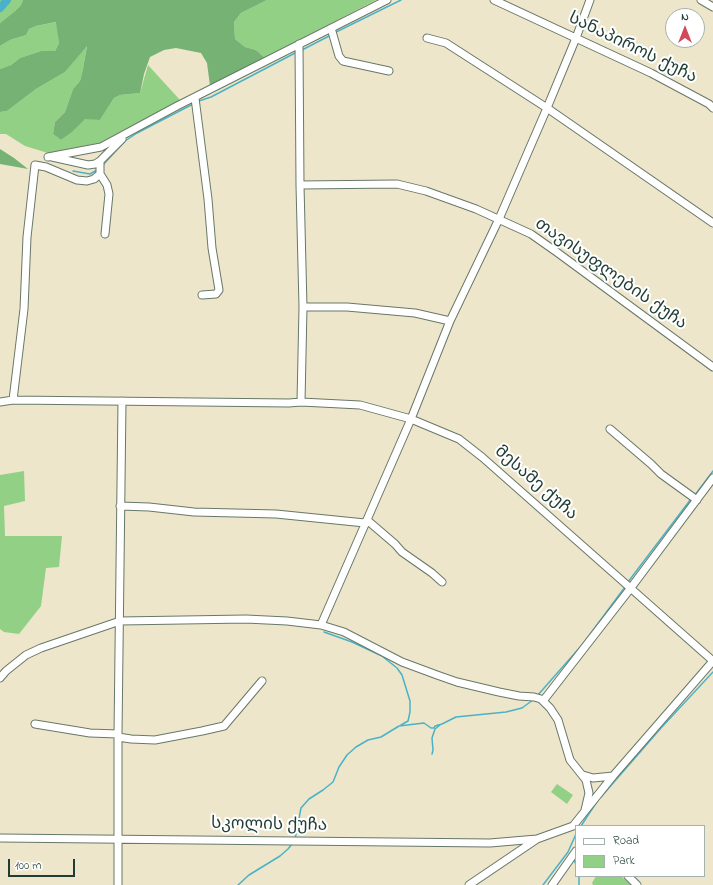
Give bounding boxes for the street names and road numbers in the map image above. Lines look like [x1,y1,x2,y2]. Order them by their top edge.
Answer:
street label: სანაპიროს ქუჩა [564,9,700,89]
street label: თავისუფლების ქუჩა [530,215,690,335]
street label: მესამე ქუჩა [489,442,581,526]
street label: სკოლის ქუჩა [211,815,327,837]

